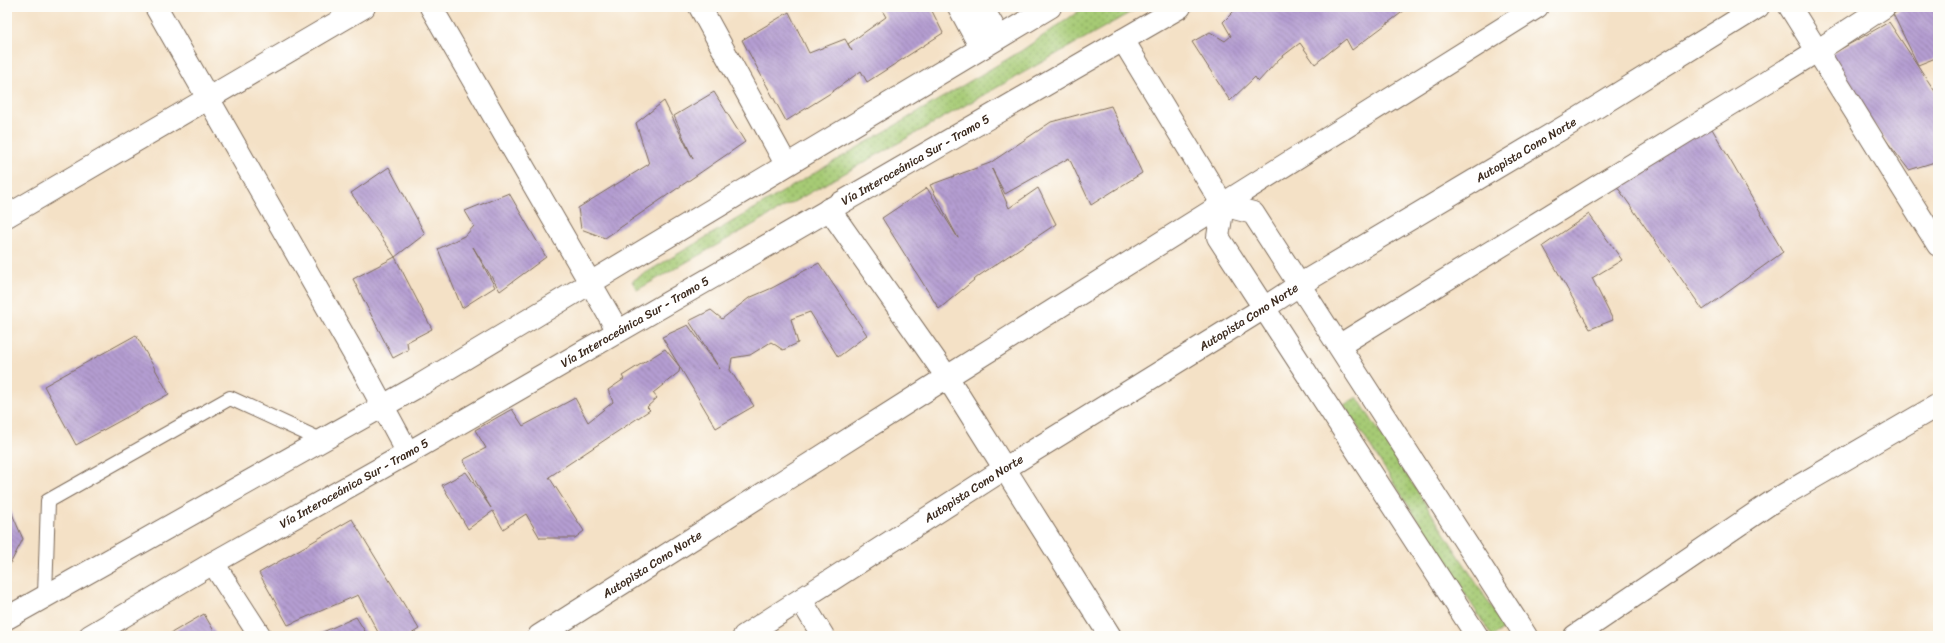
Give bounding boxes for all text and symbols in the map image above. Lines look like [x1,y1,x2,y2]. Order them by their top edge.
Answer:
street label: Vía Interoceánica Sur - Tramo 5 [837,108,994,212]
street label: Autopista Cono Norte [1470,111,1581,189]
street label: Vía Interoceánica Sur - Tramo 5 [556,270,714,374]
street label: Autopista Cono Norte [1193,277,1303,357]
street label: Vía Interoceánica Sur - Tramo 5 [275,432,433,535]
street label: Autopista Cono Norte [919,448,1028,529]
street label: Autopista Cono Norte [597,524,706,605]

